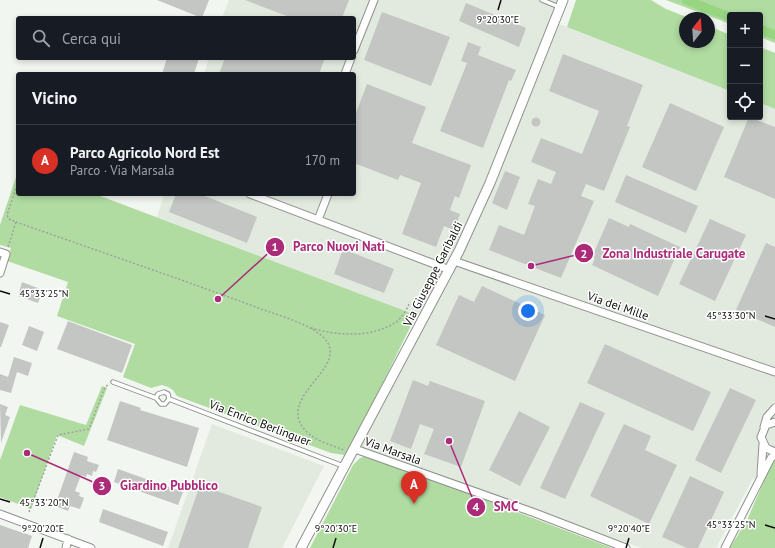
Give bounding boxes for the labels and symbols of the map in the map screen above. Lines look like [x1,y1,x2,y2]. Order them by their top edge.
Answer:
north arrow [679,12,715,48]
text: 9°20'30"E [477,13,519,26]
street label: Via Giuseppe Garibaldi [399,219,466,330]
callout: Parco Nuovi Nati [265,234,394,259]
text: Parco Nuovi Nati [293,238,385,255]
text: 1 [272,239,278,254]
callout: Zona Industriale Carugate [574,241,753,266]
text: Zona Industriale Carugate [603,245,746,262]
text: 2 [581,246,587,261]
text: 45°33'25"N [19,287,69,300]
street label: Via dei Mille [585,288,651,323]
your location [518,301,538,321]
text: 45°33'30"N [706,309,756,322]
street label: Via Enrico Berlinguer [206,396,313,449]
street label: Via Marsala [362,433,424,468]
pin: A [401,471,427,504]
callout: Giardino Pubblico [92,473,226,498]
text: Giardino Pubblico [120,477,218,494]
text: 3 [99,478,105,493]
callout: SMC [466,494,526,519]
text: 45°33'20"N [19,496,69,509]
text: SMC [494,498,518,515]
text: 4 [473,499,480,514]
text: 45°33'25"N [706,518,756,531]
text: 9°20'20"E [22,522,64,535]
text: 9°20'30"E [315,522,357,535]
text: 9°20'40"E [608,522,650,535]

